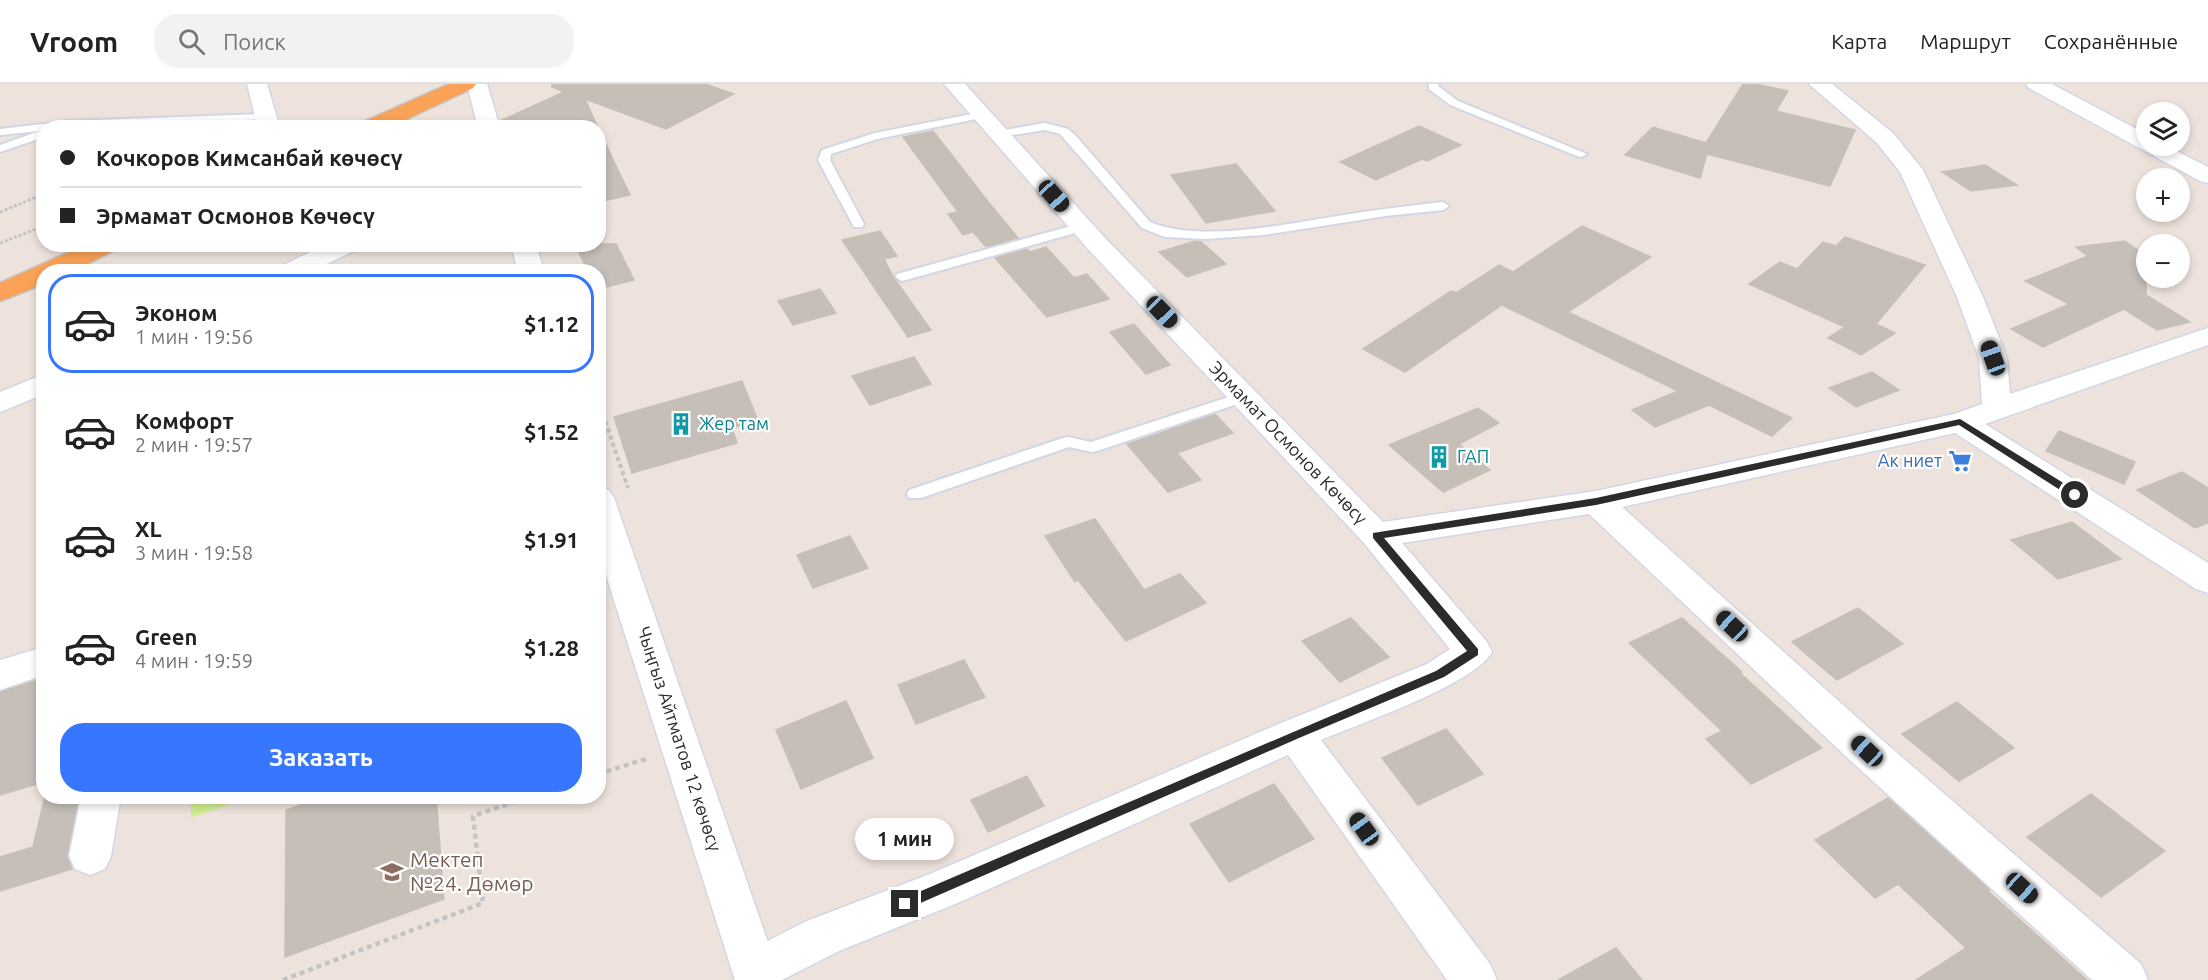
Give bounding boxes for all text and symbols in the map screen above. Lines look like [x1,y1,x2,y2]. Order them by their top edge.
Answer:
search box [154,14,574,68]
icon: search [175,25,208,58]
text: Vroom [30,26,118,57]
text: Поиск [223,29,286,54]
text: Карта [1831,29,1887,53]
text: Маршрут [1920,29,2011,53]
text: Сохранённые [2044,29,2178,53]
map controls [2136,102,2190,288]
button: layers [2136,102,2190,156]
text: Кочкоров Кимсанбай көчөсү [96,145,402,170]
button: + [2136,168,2190,222]
car [1035,177,1073,215]
text: Эрмамат Осмонов Көчөсү [96,203,375,228]
button: − [2136,234,2190,288]
car [1143,293,1181,331]
icon: car [63,297,117,351]
text: Эконом [135,300,217,325]
text: $1.12 [524,311,579,336]
text: 1 мин · 19:56 [135,325,253,348]
car [1978,338,2008,378]
street label: Эрмамат Осмонов Көчөсү [1206,357,1372,528]
icon: car [63,405,117,459]
text: Комфорт [135,408,234,433]
building icon: Жер там [668,411,694,437]
place label: Жер там [699,413,769,433]
text: $1.52 [524,419,579,444]
text: 2 мин · 19:57 [135,433,253,456]
building icon: ГАП [1426,444,1452,470]
place label: ГАП [1457,446,1489,466]
supermarket icon: Ак ниет [1947,448,1973,474]
place label: Ак ниет [1878,450,1942,470]
route start [2061,481,2088,508]
icon: car [63,513,117,567]
text: XL [135,516,162,541]
text: $1.91 [524,527,579,552]
text: 3 мин · 19:58 [135,541,253,564]
car [1713,607,1751,645]
icon: car [63,621,117,675]
text: Green [135,624,197,649]
street label: Чыңгыз Айтматов 12 көчөсү [634,624,726,854]
text: $1.28 [524,635,579,660]
text: 4 мин · 19:59 [135,649,253,672]
button: Заказать [60,723,582,792]
car [1848,732,1886,770]
car [1346,809,1382,849]
callout: 1 мин [856,817,954,859]
text: 1 мин [877,827,932,850]
place label: Мектеп №24. Дөмөр [410,847,534,895]
school or university icon: Мектеп №24. Дөмөр [379,859,405,885]
car [2003,869,2041,907]
route end [891,890,918,917]

